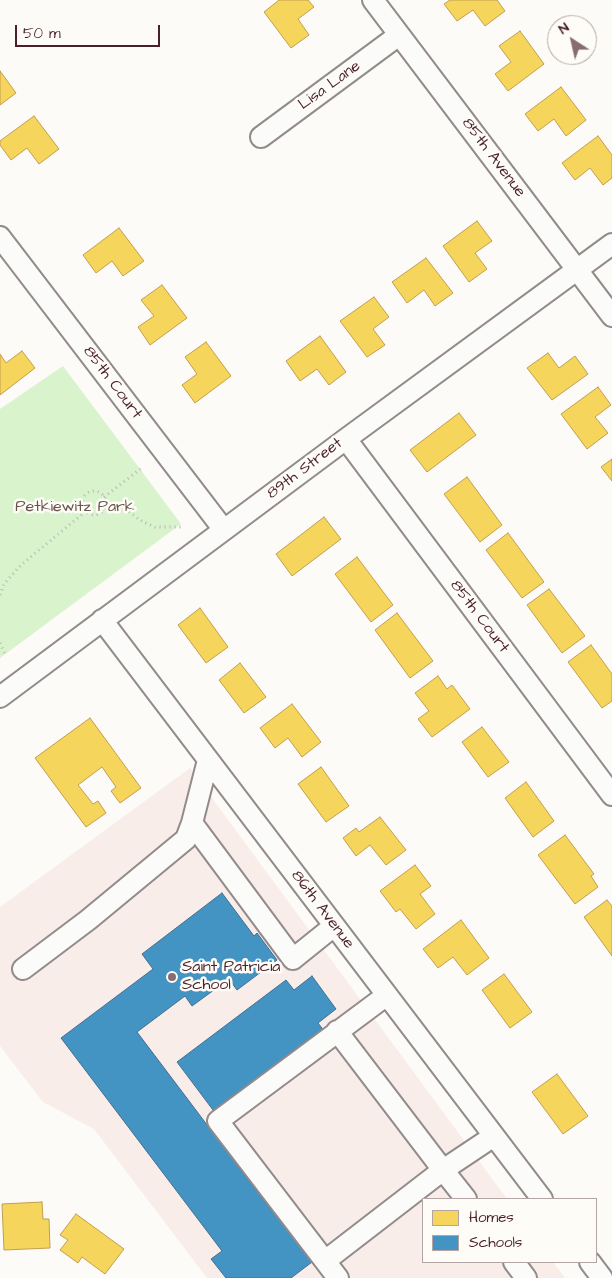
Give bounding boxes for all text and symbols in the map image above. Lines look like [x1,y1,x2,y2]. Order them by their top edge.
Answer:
scale bar [18,15,162,47]
north arrow [547,15,597,65]
text: N [555,18,573,39]
text: 50 m [23,23,61,44]
street label: Lisa Lane [295,57,365,115]
street label: 85th Avenue [457,114,529,202]
street label: 85th Court [78,343,146,423]
street label: 89th Street [263,434,347,504]
park label: Petkiewitz Park [15,498,135,518]
street label: 85th Court [445,577,513,657]
street label: 86th Avenue [286,867,358,953]
place label: Saint Patricia School [182,958,280,996]
marker: Saint Patricia School [166,971,178,983]
legend [422,1198,597,1263]
text: Homes [469,1207,514,1228]
text: Schools [469,1232,522,1253]

